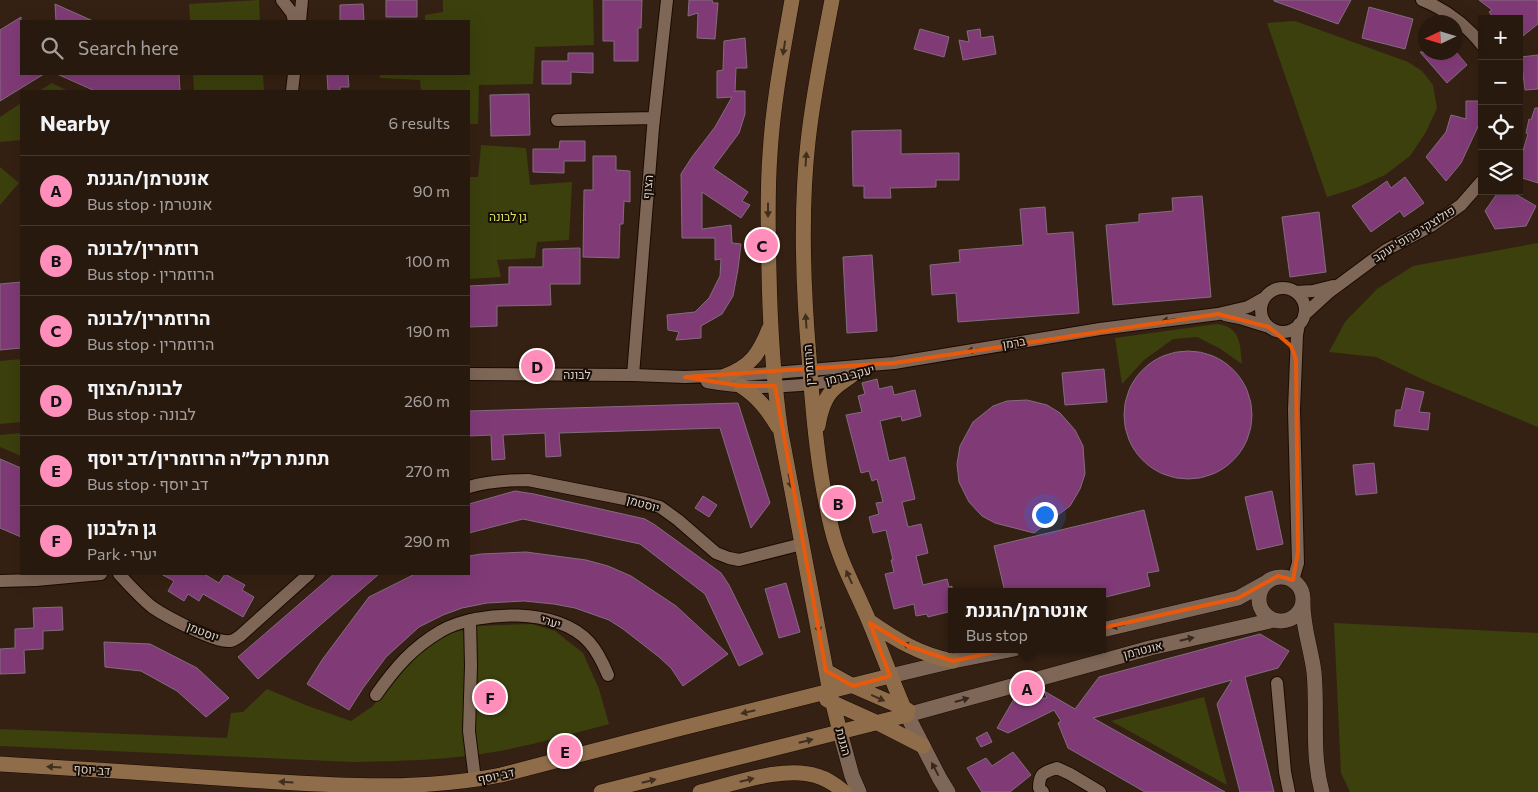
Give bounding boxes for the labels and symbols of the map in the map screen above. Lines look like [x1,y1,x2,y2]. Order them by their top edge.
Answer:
north arrow [1418,15,1463,60]
one-way arrow [779,40,787,56]
one-way arrow [803,151,811,167]
street label: הצוף [639,174,655,200]
one-way arrow [764,202,772,218]
street label: פולוצקי פרופ' יעקב [1370,202,1457,264]
park label: גן לבונה [489,209,527,223]
pin: C [746,226,778,264]
one-way arrow [801,313,809,329]
one-way arrow [1161,316,1177,324]
street label: ברמן [1001,333,1027,351]
street label: הרוזמרין [800,344,816,386]
one-way arrow [966,346,982,354]
pin: D [521,347,553,385]
street label: יעקב ברמן [824,361,876,387]
street label: לבונה [563,367,591,381]
one-way arrow [786,473,794,489]
pin: B [822,484,854,522]
street label: יוסטמן [625,492,661,514]
your location [1032,502,1058,528]
one-way arrow [844,570,852,584]
street label: יערי [540,611,563,631]
street label: יוסטמן [185,618,221,644]
one-way arrow [814,619,822,635]
one-way arrow [1111,622,1126,630]
one-way arrow [1179,635,1194,643]
street label: אונטרמן [1122,637,1164,661]
one-way arrow [902,642,916,650]
pin: A [1011,669,1043,707]
pin: F [474,678,506,716]
one-way arrow [871,694,885,702]
one-way arrow [955,695,970,703]
one-way arrow [741,708,756,716]
street label: הגננת [834,726,854,757]
pin: E [549,732,581,770]
one-way arrow [799,737,814,745]
street label: דב יוסף [73,761,111,777]
one-way arrow [931,762,939,776]
one-way arrow [46,763,62,771]
street label: דב יוסף [476,764,515,786]
one-way arrow [740,776,755,784]
one-way arrow [641,777,656,785]
one-way arrow [278,778,294,786]

